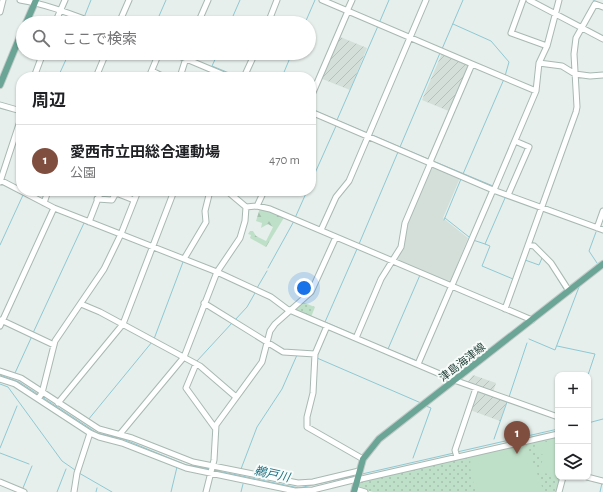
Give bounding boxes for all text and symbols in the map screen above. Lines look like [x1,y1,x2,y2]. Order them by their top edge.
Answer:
search box [16,16,316,60]
icon: search [30,27,52,49]
text: ここで検索 [62,32,137,47]
text: 周辺 [32,92,66,109]
text: 愛西市立田総合運動場 [70,145,220,160]
text: 1 [43,154,47,167]
text: 470 m [269,154,300,167]
text: 公園 [70,167,96,180]
your location [294,278,314,298]
street label: 津島海津線 [437,340,487,384]
map controls [555,372,591,480]
button: + [555,372,591,408]
button: − [555,408,591,444]
pin: 1 [504,421,530,454]
button: layers [555,444,591,480]
water label: 鵜戸川 [253,463,293,484]

